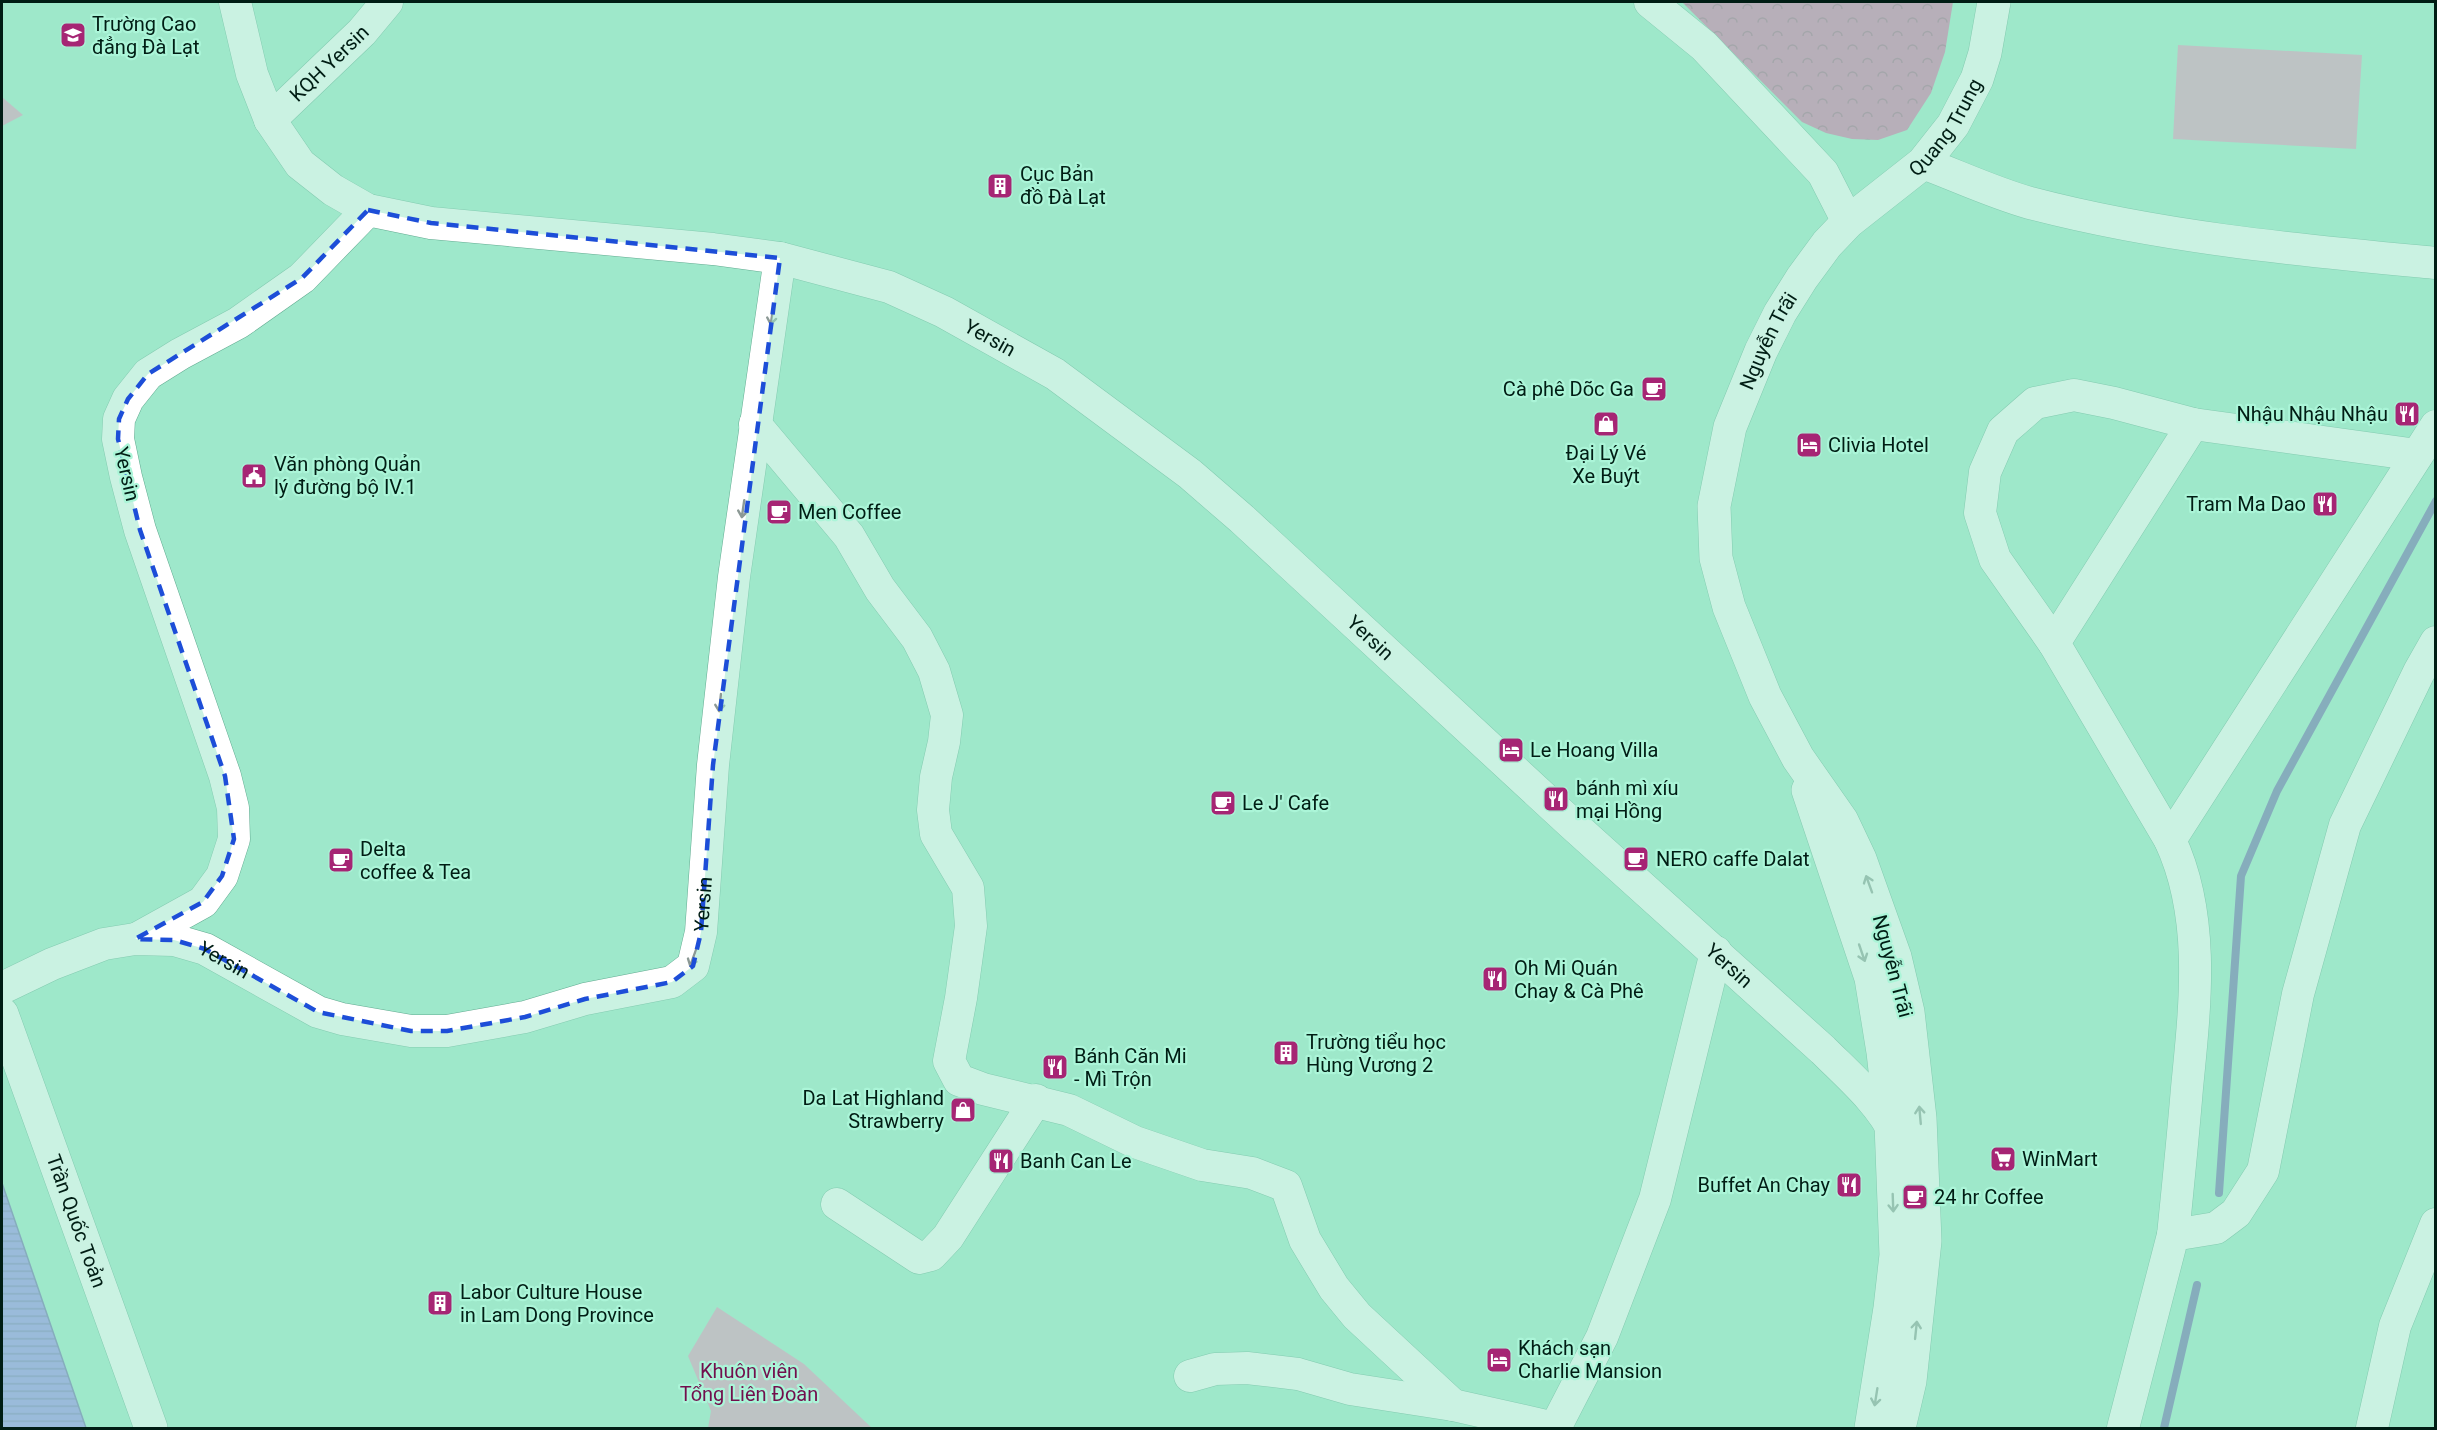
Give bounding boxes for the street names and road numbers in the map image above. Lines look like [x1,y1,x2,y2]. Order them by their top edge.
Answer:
street label: KQH Yersin [285,20,374,107]
street label: Quang Trung [1904,75,1987,182]
street label: Nguyễn Trãi [1735,288,1802,393]
street label: Yersin [960,314,1020,362]
street label: Yersin [109,445,145,503]
street label: Yersin [1342,610,1399,665]
street label: Yersin [689,876,717,933]
street label: Nguyễn Trãi [1868,912,1918,1020]
street label: Yersin [194,936,254,984]
street label: Yersin [1701,938,1758,993]
street label: Trần Quốc Toản [41,1151,112,1291]

